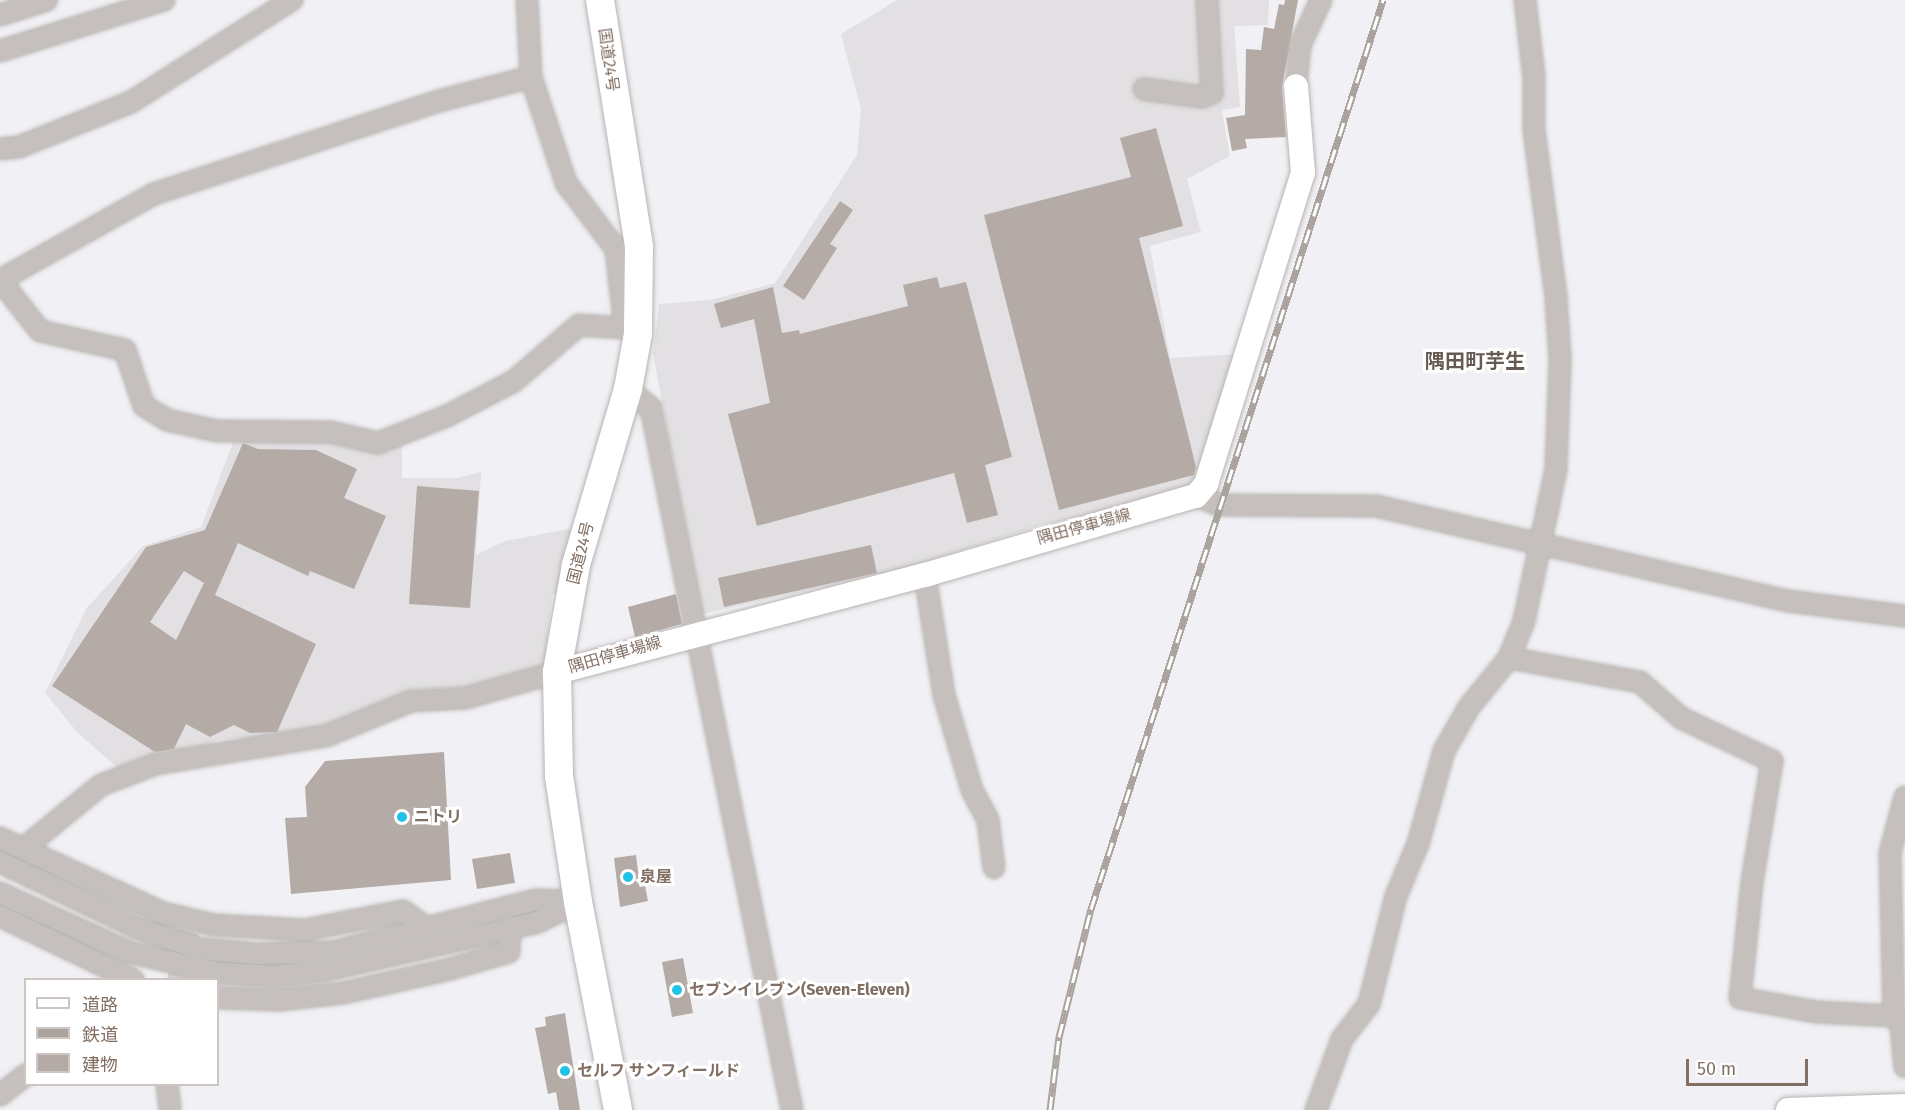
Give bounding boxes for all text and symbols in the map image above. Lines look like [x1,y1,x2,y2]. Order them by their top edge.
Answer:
street label: 国道24号 [594,27,622,93]
district label: 隅田町芋生 [1425,349,1525,373]
street label: 隅田停車場線 [1035,505,1133,549]
street label: 国道24号 [564,520,598,586]
street label: 隅田停車場線 [566,633,664,677]
place label: ニトリ [414,807,462,827]
marker: ニトリ [395,810,409,824]
place label: 泉屋 [640,867,672,887]
marker: 泉屋 [621,870,635,884]
legend [24,978,219,1086]
place label: セブンイレブン(Seven-Eleven) [689,980,910,1000]
marker: セブンイレブン(Seven-Eleven) [670,983,684,997]
text: 道路 [82,994,118,1016]
text: 鉄道 [82,1024,118,1046]
scale bar [1689,1047,1810,1085]
text: 建物 [82,1054,118,1076]
text: 50 m [1697,1058,1736,1080]
place label: セルフ サンフィールド [577,1061,741,1081]
marker: セルフ サンフィールド [558,1064,572,1078]

